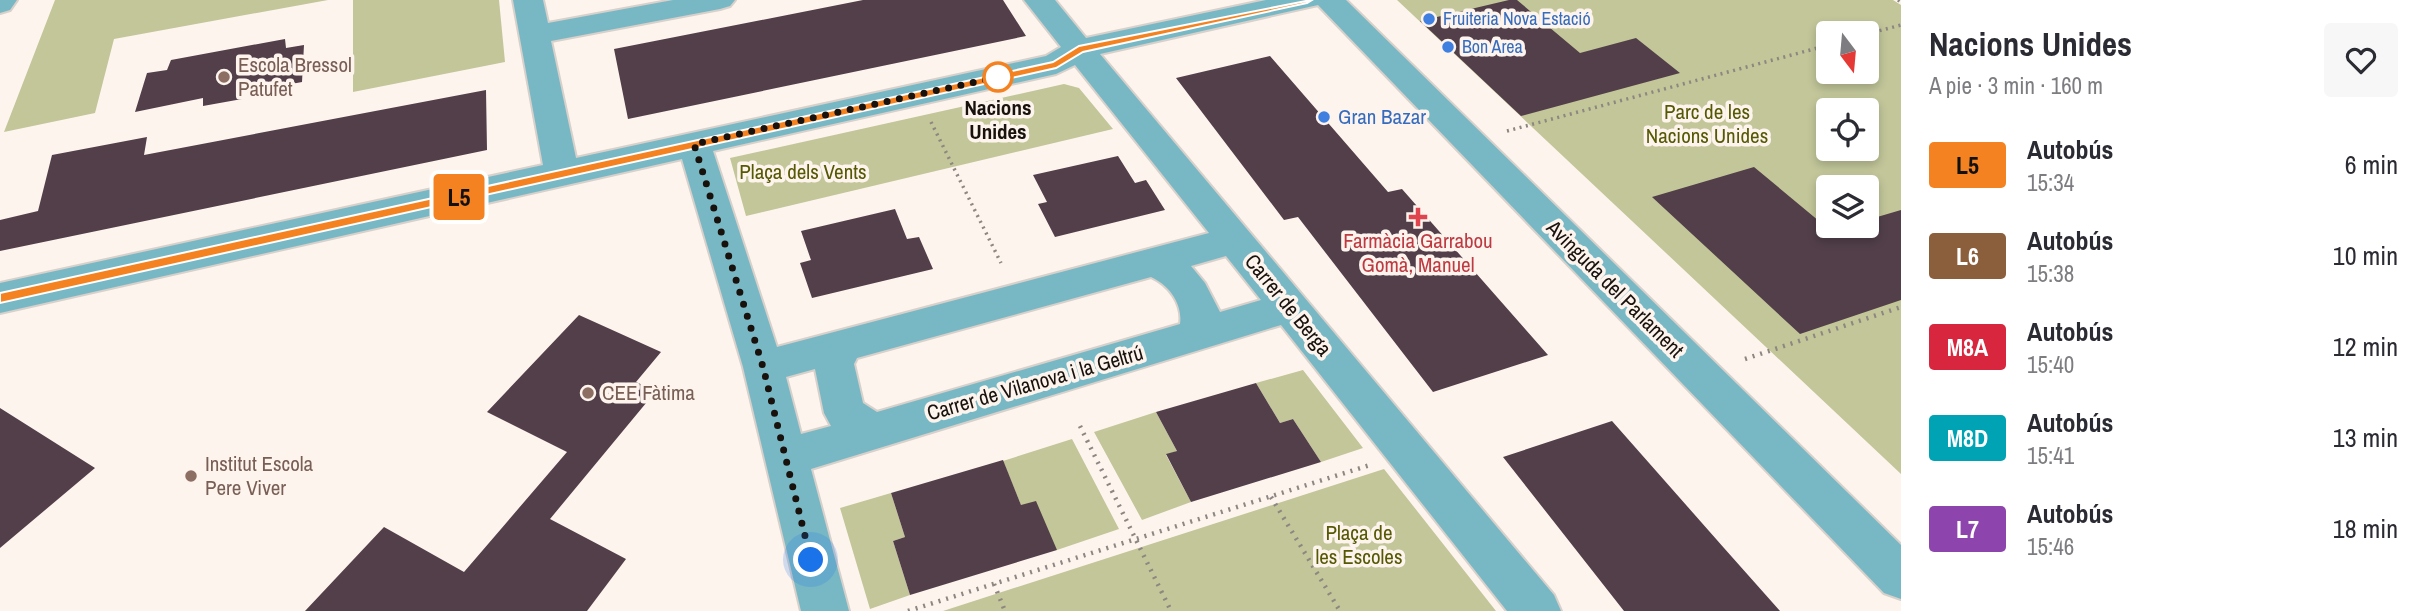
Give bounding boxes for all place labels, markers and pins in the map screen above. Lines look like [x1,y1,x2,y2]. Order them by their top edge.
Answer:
place label: Fruiteria Nova Estació [1443,6,1591,31]
marker: Fruiteria Nova Estació [1421,11,1437,27]
place label: Bon Area [1462,34,1523,59]
marker: Bon Area [1440,39,1456,55]
place label: Escola Bressol Patufet [238,50,352,103]
marker: Nacions Unides [983,62,1013,92]
marker: Escola Bressol Patufet [216,69,232,85]
place label: Nacions Unides [965,93,1032,146]
place label: Gran Bazar [1338,102,1426,131]
marker: Gran Bazar [1316,109,1332,125]
marker: Farmàcia Garrabou Gomà, Manuel [1410,209,1426,225]
place label: Farmàcia Garrabou Gomà, Manuel [1343,226,1493,279]
place label: CEE Fàtima [602,378,695,407]
marker: CEE Fàtima [580,385,596,401]
place label: Institut Escola Pere Viver [205,449,314,502]
marker: Institut Escola Pere Viver [183,468,199,484]

